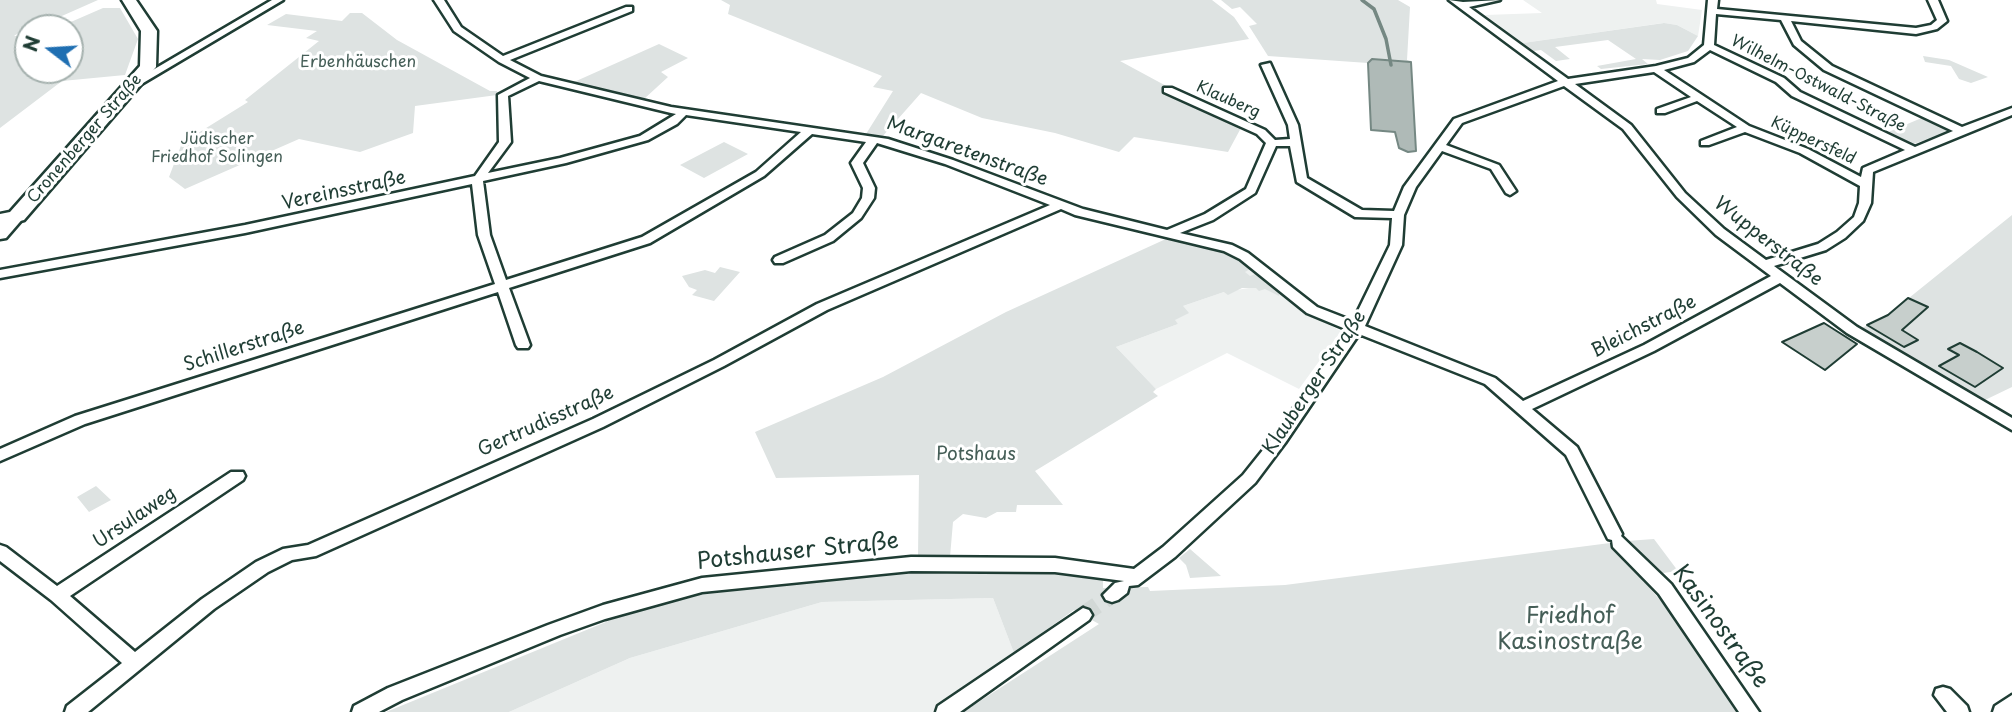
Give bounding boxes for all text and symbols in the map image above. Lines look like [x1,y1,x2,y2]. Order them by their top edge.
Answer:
north arrow [14,14,84,84]
text: N [15,32,46,55]
street label: Wilhelm-Ostwald-Straße [1728,32,1908,136]
park label: Erbenhäuschen [300,53,416,73]
street label: Cronenberger Straße [24,71,146,207]
street label: Klauberg [1193,77,1263,123]
street label: Margaretenstraße [883,112,1051,192]
street label: Küppersfeld [1767,113,1859,169]
park label: Jüdischer Friedhof Solingen [151,130,283,168]
street label: Vereinsstraße [280,167,408,215]
street label: Wupperstraße [1709,193,1827,291]
street label: Bleichstraße [1588,291,1700,363]
street label: Klauberger Straße [1258,307,1372,459]
street label: Schillerstraße [181,317,307,377]
street label: Gertrudisstraße [475,382,617,462]
park label: Potshaus [936,444,1016,466]
street label: Ursulaweg [89,482,181,554]
street label: Potshauser Straße [696,528,900,576]
street label: Kasinostraße [1666,560,1774,694]
park label: Friedhof Kasinostraße [1497,603,1643,657]

